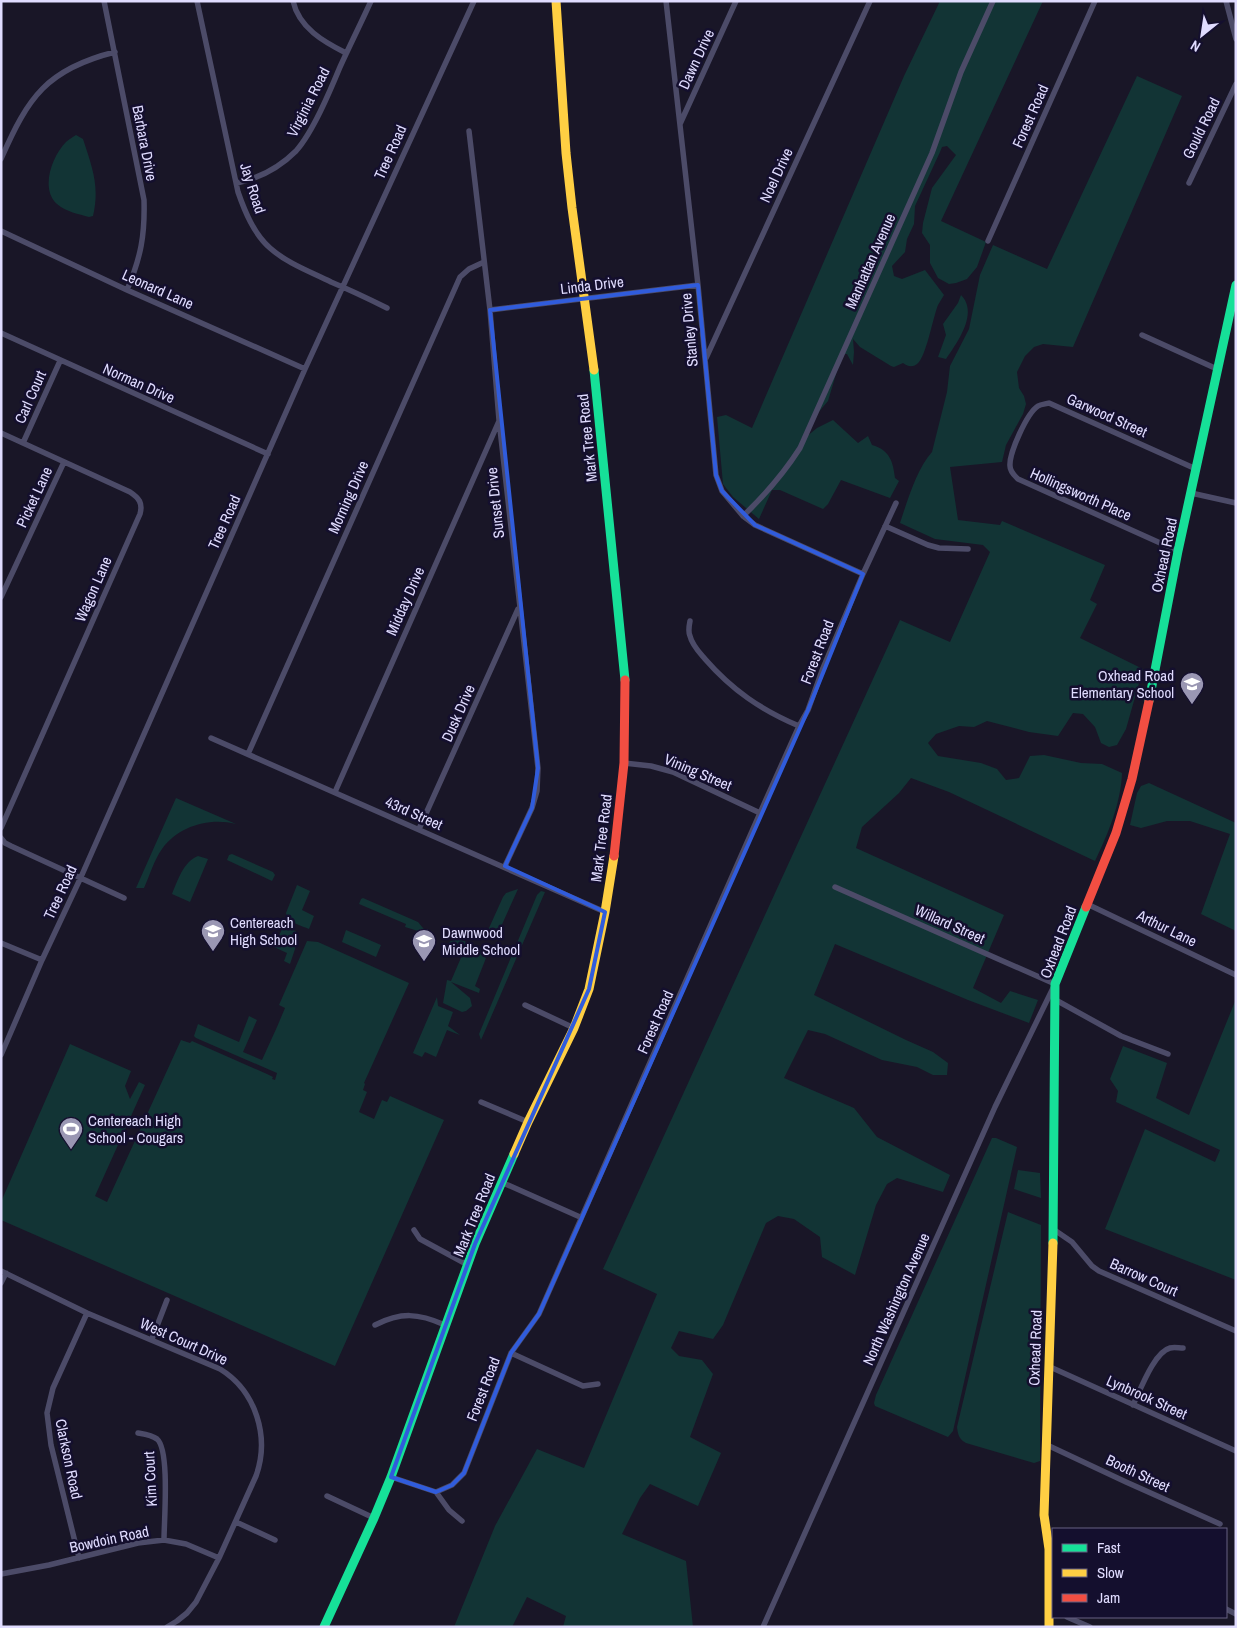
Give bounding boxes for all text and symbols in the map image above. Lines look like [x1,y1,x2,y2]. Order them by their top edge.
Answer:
north arrow [1177,10,1227,60]
street label: Dawn Drive [673,25,719,93]
text: N [1187,36,1204,56]
street label: Virginia Road [281,64,335,140]
street label: Forest Road [1007,81,1053,151]
street label: Gould Road [1177,94,1225,162]
street label: Barbara Drive [127,103,163,183]
street label: Tree Road [369,121,411,183]
street label: Noel Drive [754,144,798,206]
street label: Jay Road [235,160,271,216]
street label: Manhattan Avenue [840,210,900,312]
street label: Leonard Lane [119,264,197,314]
street label: Linda Drive [559,271,625,299]
street label: Stanley Drive [675,292,703,368]
street label: Norman Drive [100,358,178,408]
street label: Carl Court [9,367,51,427]
street label: Garwood Street [1063,388,1151,442]
street label: Mark Tree Road [572,393,602,483]
street label: Morning Drive [323,457,374,537]
street label: Hollingsworth Place [1027,462,1135,526]
street label: Picket Lane [11,463,57,531]
street label: Sunset Drive [481,466,509,539]
street label: Tree Road [203,491,245,553]
street label: Oxhead Road [1146,516,1182,594]
street label: Wagon Lane [69,553,117,625]
street label: Midday Drive [381,563,430,639]
street label: Forest Road [795,617,839,687]
place label: Oxhead Road Elementary School [1071,665,1174,703]
school or university icon: Oxhead Road Elementary School [1179,671,1205,705]
street label: Dusk Drive [436,681,480,745]
street label: Vining Street [661,748,736,796]
street label: 43rd Street [382,791,447,835]
street label: Mark Tree Road [585,793,617,883]
street label: Tree Road [38,861,82,923]
street label: Willard Street [912,899,989,949]
street label: Oxhead Road [1035,903,1081,981]
street label: Arthur Lane [1133,904,1201,952]
place label: Centereach High School [230,912,297,950]
school or university icon: Centereach High School [200,918,226,952]
place label: Dawnwood Middle School [442,922,520,960]
school or university icon: Dawnwood Middle School [411,928,437,962]
street label: Forest Road [632,987,678,1057]
place label: Centereach High School - Cougars [88,1110,183,1148]
sports icon: Centereach High School - Cougars [58,1116,84,1150]
street label: Mark Tree Road [448,1170,500,1260]
street label: North Washington Avenue [857,1229,935,1369]
street label: Barrow Court [1107,1253,1182,1302]
street label: Oxhead Road [1023,1310,1047,1386]
street label: West Court Drive [137,1312,231,1370]
street label: Forest Road [461,1354,505,1424]
street label: Lynbrook Street [1103,1370,1191,1424]
street label: Clarkson Road [50,1417,88,1501]
street label: Booth Street [1103,1449,1174,1497]
street label: Kim Court [138,1450,162,1507]
street label: Bowdoin Road [67,1520,151,1558]
legend [1052,1528,1227,1618]
text: Fast [1097,1537,1121,1558]
text: Slow [1097,1562,1124,1583]
text: Jam [1097,1587,1120,1608]

